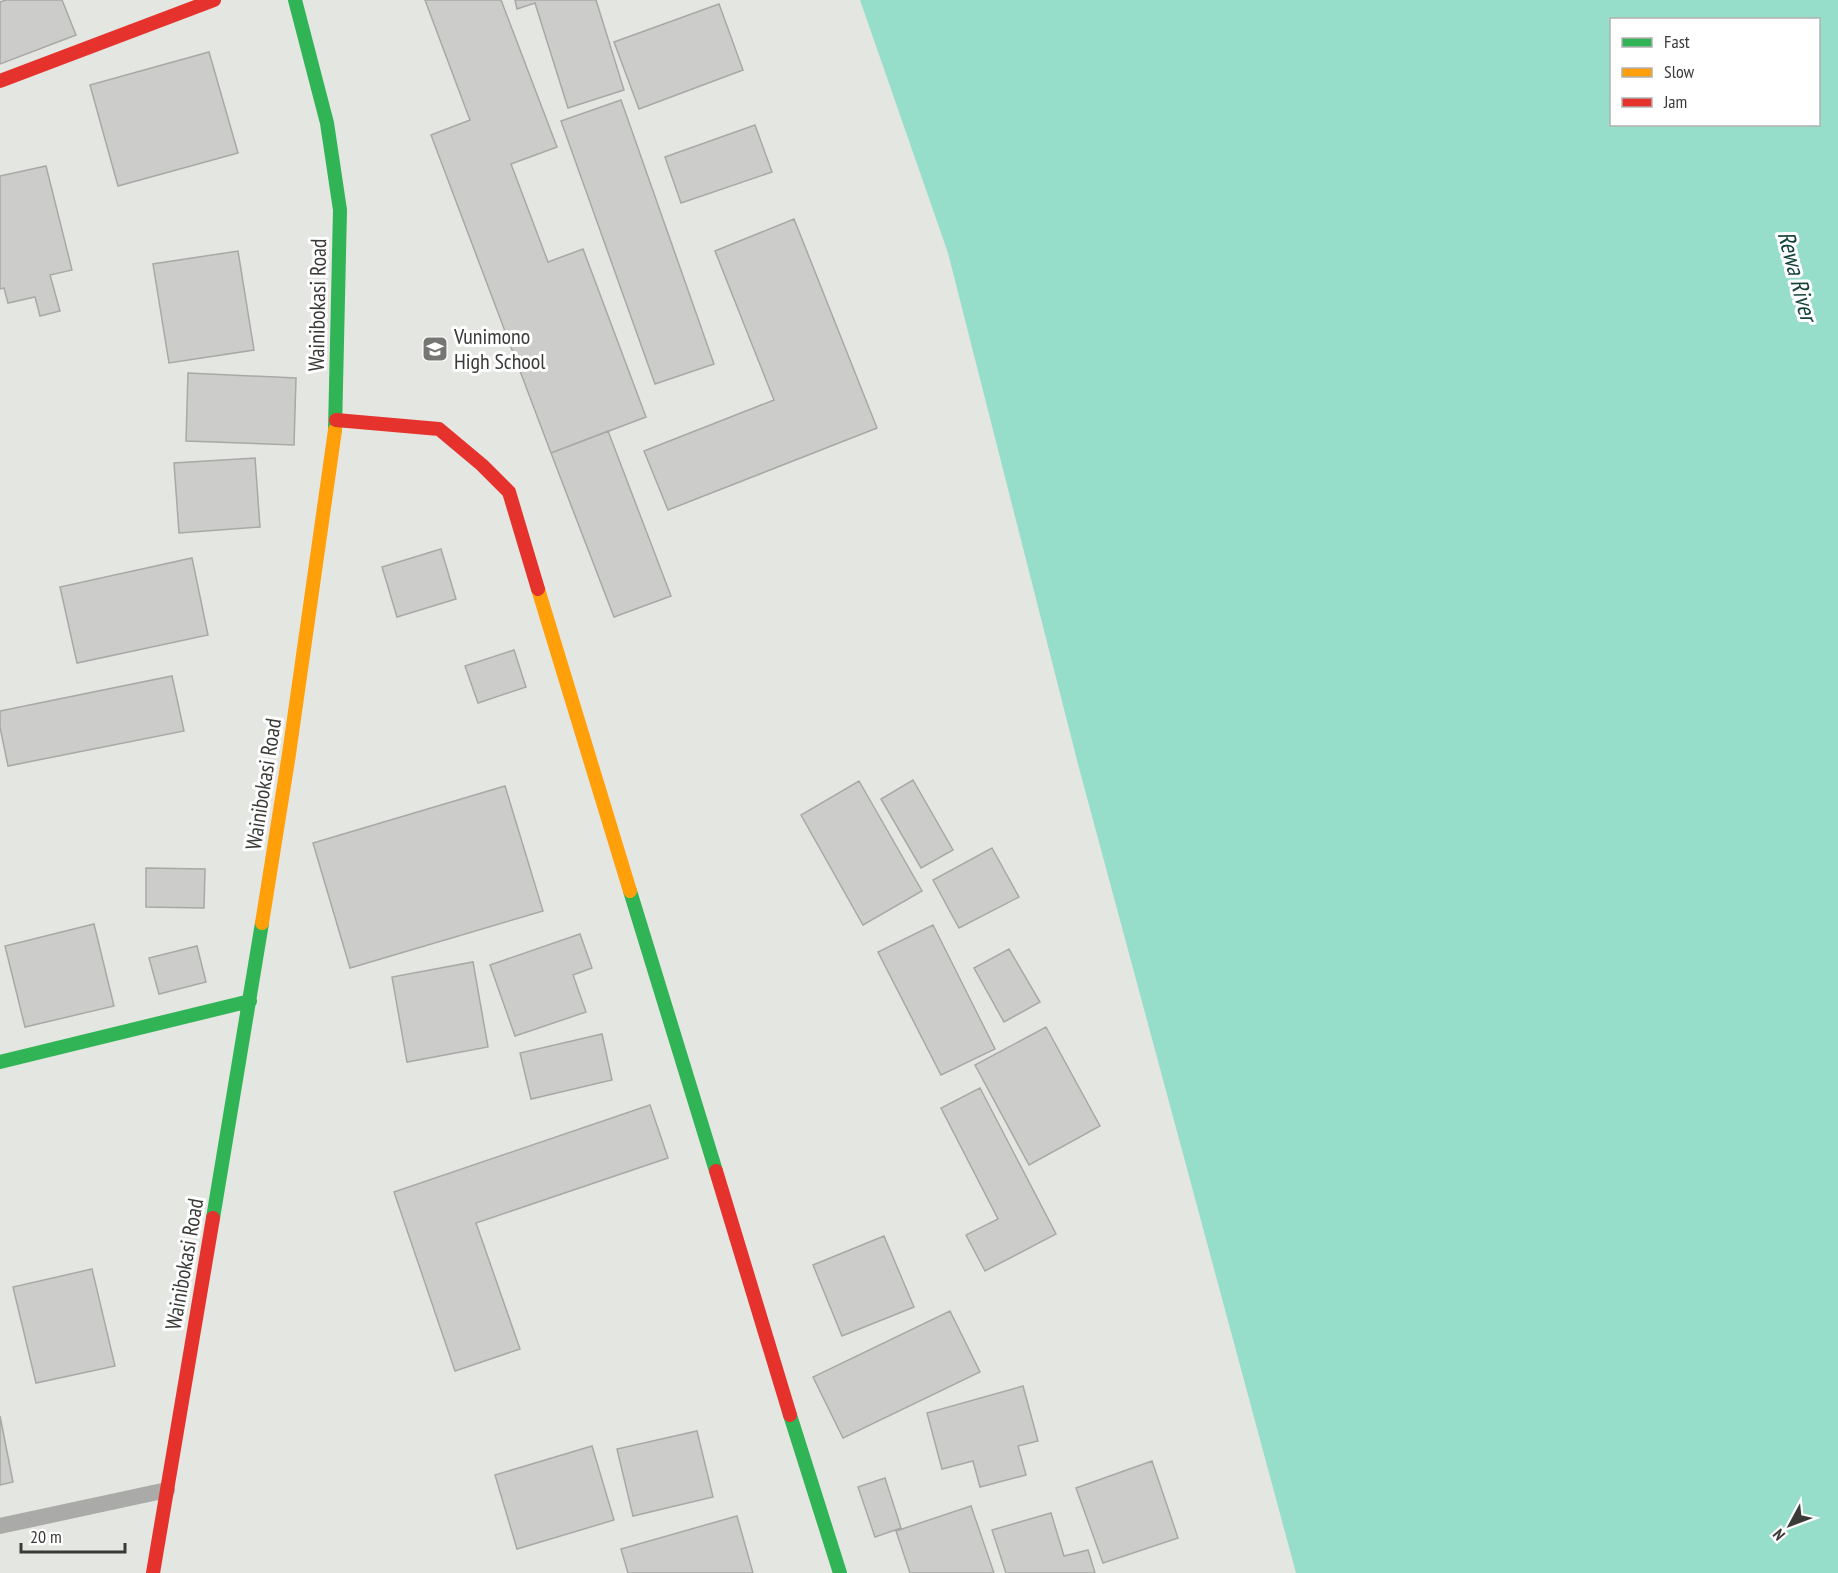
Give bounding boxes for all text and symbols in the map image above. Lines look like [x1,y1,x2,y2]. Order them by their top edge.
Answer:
legend [1610,18,1820,126]
text: Fast [1664,30,1690,53]
text: Slow [1664,60,1695,83]
text: Jam [1663,90,1687,113]
water label: Rewa River [1771,228,1825,327]
street label: Wainibokasi Road [302,238,332,372]
place label: Vunimono High School [453,322,546,375]
school or university icon: Vunimono High School [420,334,450,364]
street label: Wainibokasi Road [239,716,287,852]
street label: Wainibokasi Road [159,1196,209,1332]
north arrow [1760,1495,1820,1555]
scale bar [21,1516,124,1554]
text: 20 m [30,1525,62,1548]
text: N [1768,1525,1789,1545]

